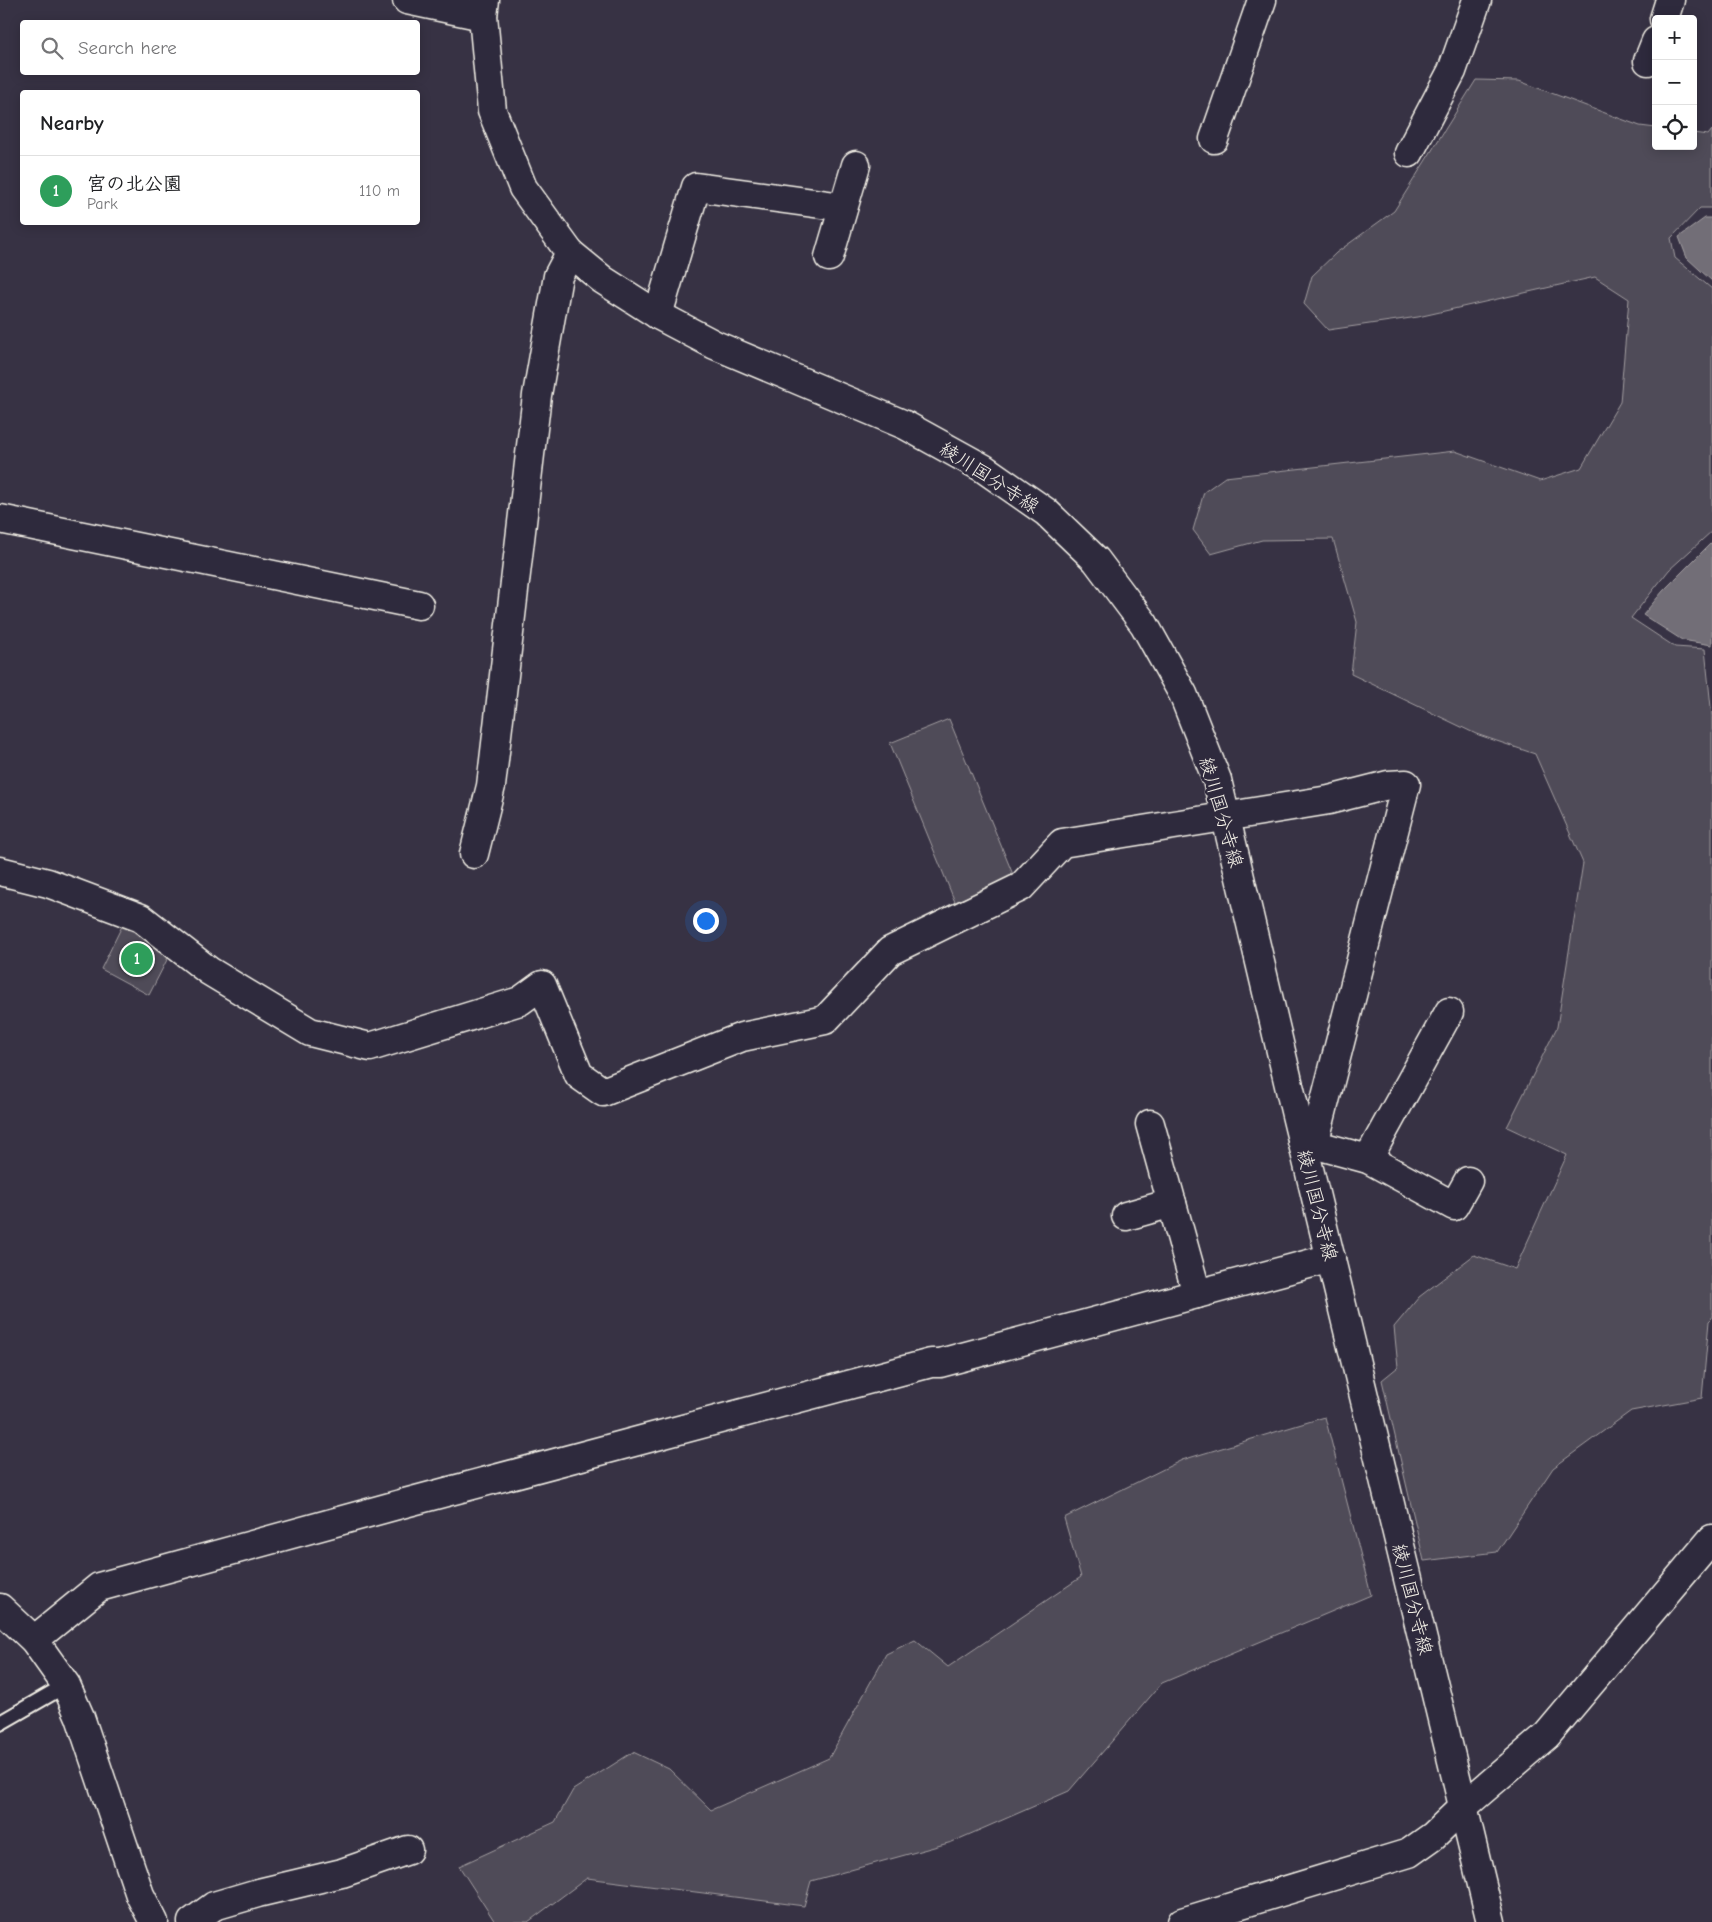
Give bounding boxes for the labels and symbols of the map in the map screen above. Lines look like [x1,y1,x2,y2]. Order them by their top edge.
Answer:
street label: 綾川国分寺線 [936,438,1043,518]
street label: 綾川国分寺線 [1195,754,1247,870]
your location [693,908,719,934]
pin: 1 [121,940,153,978]
street label: 綾川国分寺線 [1293,1147,1341,1263]
street label: 綾川国分寺線 [1388,1541,1436,1657]

